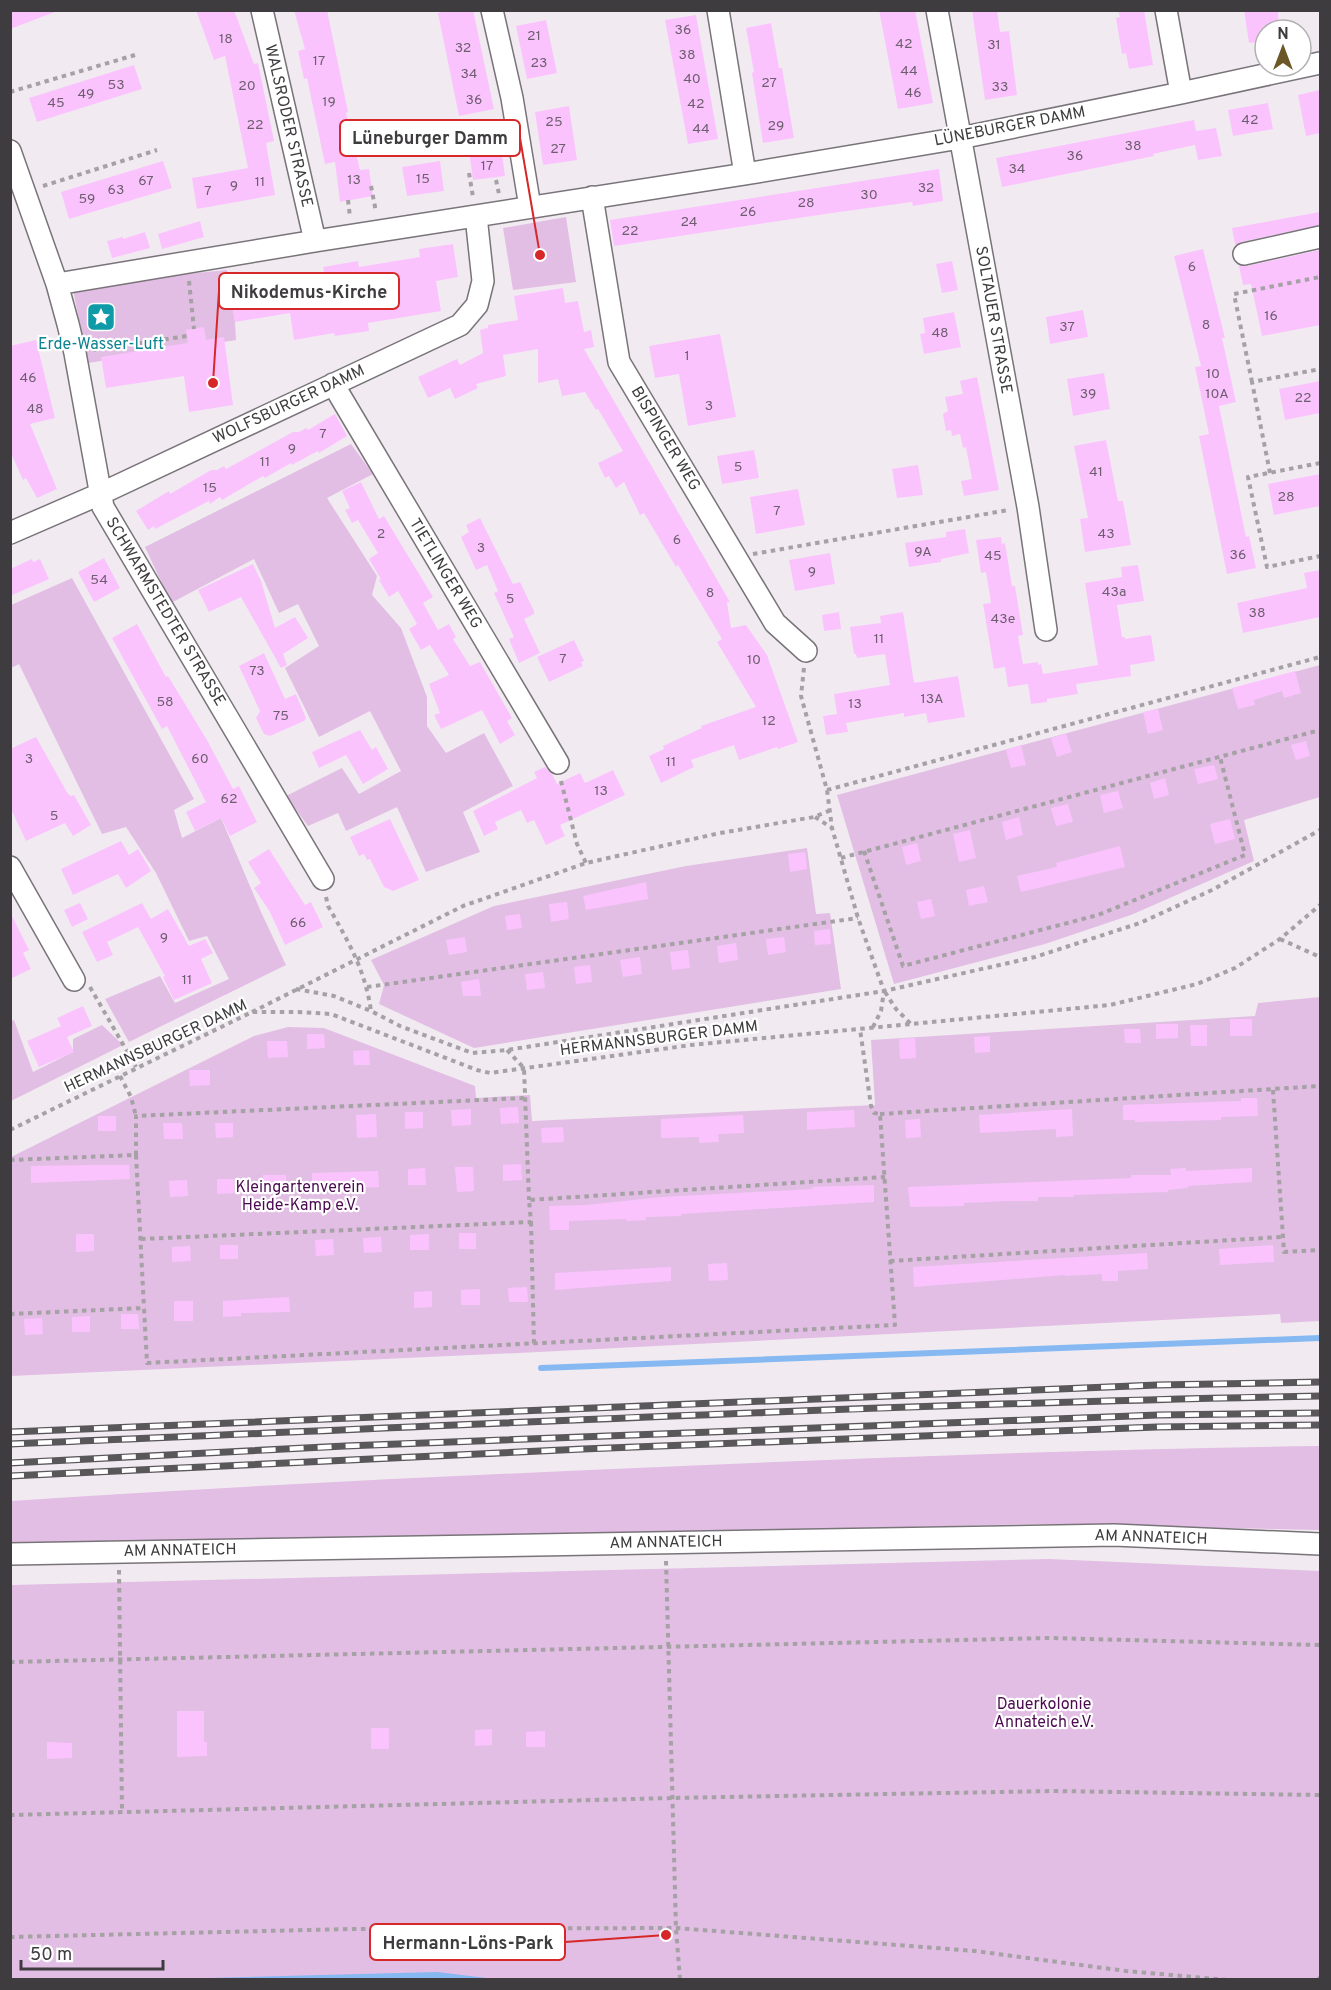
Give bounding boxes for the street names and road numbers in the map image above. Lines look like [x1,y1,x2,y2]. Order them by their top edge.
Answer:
street label: WALSRODER STRASSE [260,43,316,209]
street label: LÜNEBURGER DAMM [932,101,1087,151]
street label: SOLTAUER STRASSE [970,245,1016,395]
street label: WOLFSBURGER DAMM [210,361,368,449]
street label: BISPINGER WEG [626,383,704,495]
street label: SCHWARMSTEDTER STRASSE [101,514,229,710]
street label: TIETLINGER WEG [404,515,486,633]
street label: HERMANNSBURGER DAMM [61,996,251,1098]
street label: HERMANNSBURGER DAMM [559,1017,759,1061]
street label: AM ANNATEICH [1094,1526,1208,1550]
street label: AM ANNATEICH [609,1532,723,1554]
street label: AM ANNATEICH [123,1540,237,1562]

